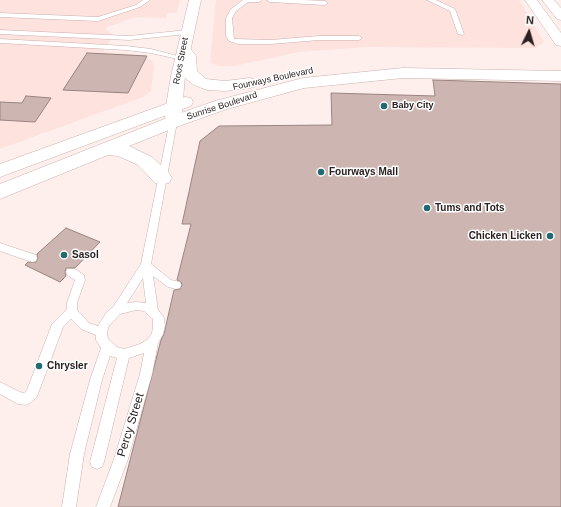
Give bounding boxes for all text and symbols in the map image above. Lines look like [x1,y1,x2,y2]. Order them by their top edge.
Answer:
north arrow [509,12,549,52]
text: N [526,14,535,26]
street label: Roos Street [171,37,191,85]
street label: Fourways Boulevard [232,65,314,93]
street label: Sunrise Boulevard [185,90,259,122]
marker: Baby City [379,101,389,111]
place label: Baby City [392,101,434,111]
place label: Fourways Mall [329,166,398,178]
marker: Fourways Mall [316,167,326,177]
place label: Tums and Tots [435,202,505,214]
marker: Tums and Tots [422,203,432,213]
place label: Chicken Licken [469,230,542,242]
marker: Chicken Licken [545,231,555,241]
place label: Sasol [72,249,99,261]
marker: Sasol [59,250,69,260]
place label: Chrysler [47,360,88,372]
marker: Chrysler [34,361,44,371]
street label: Percy Street [114,391,148,459]

